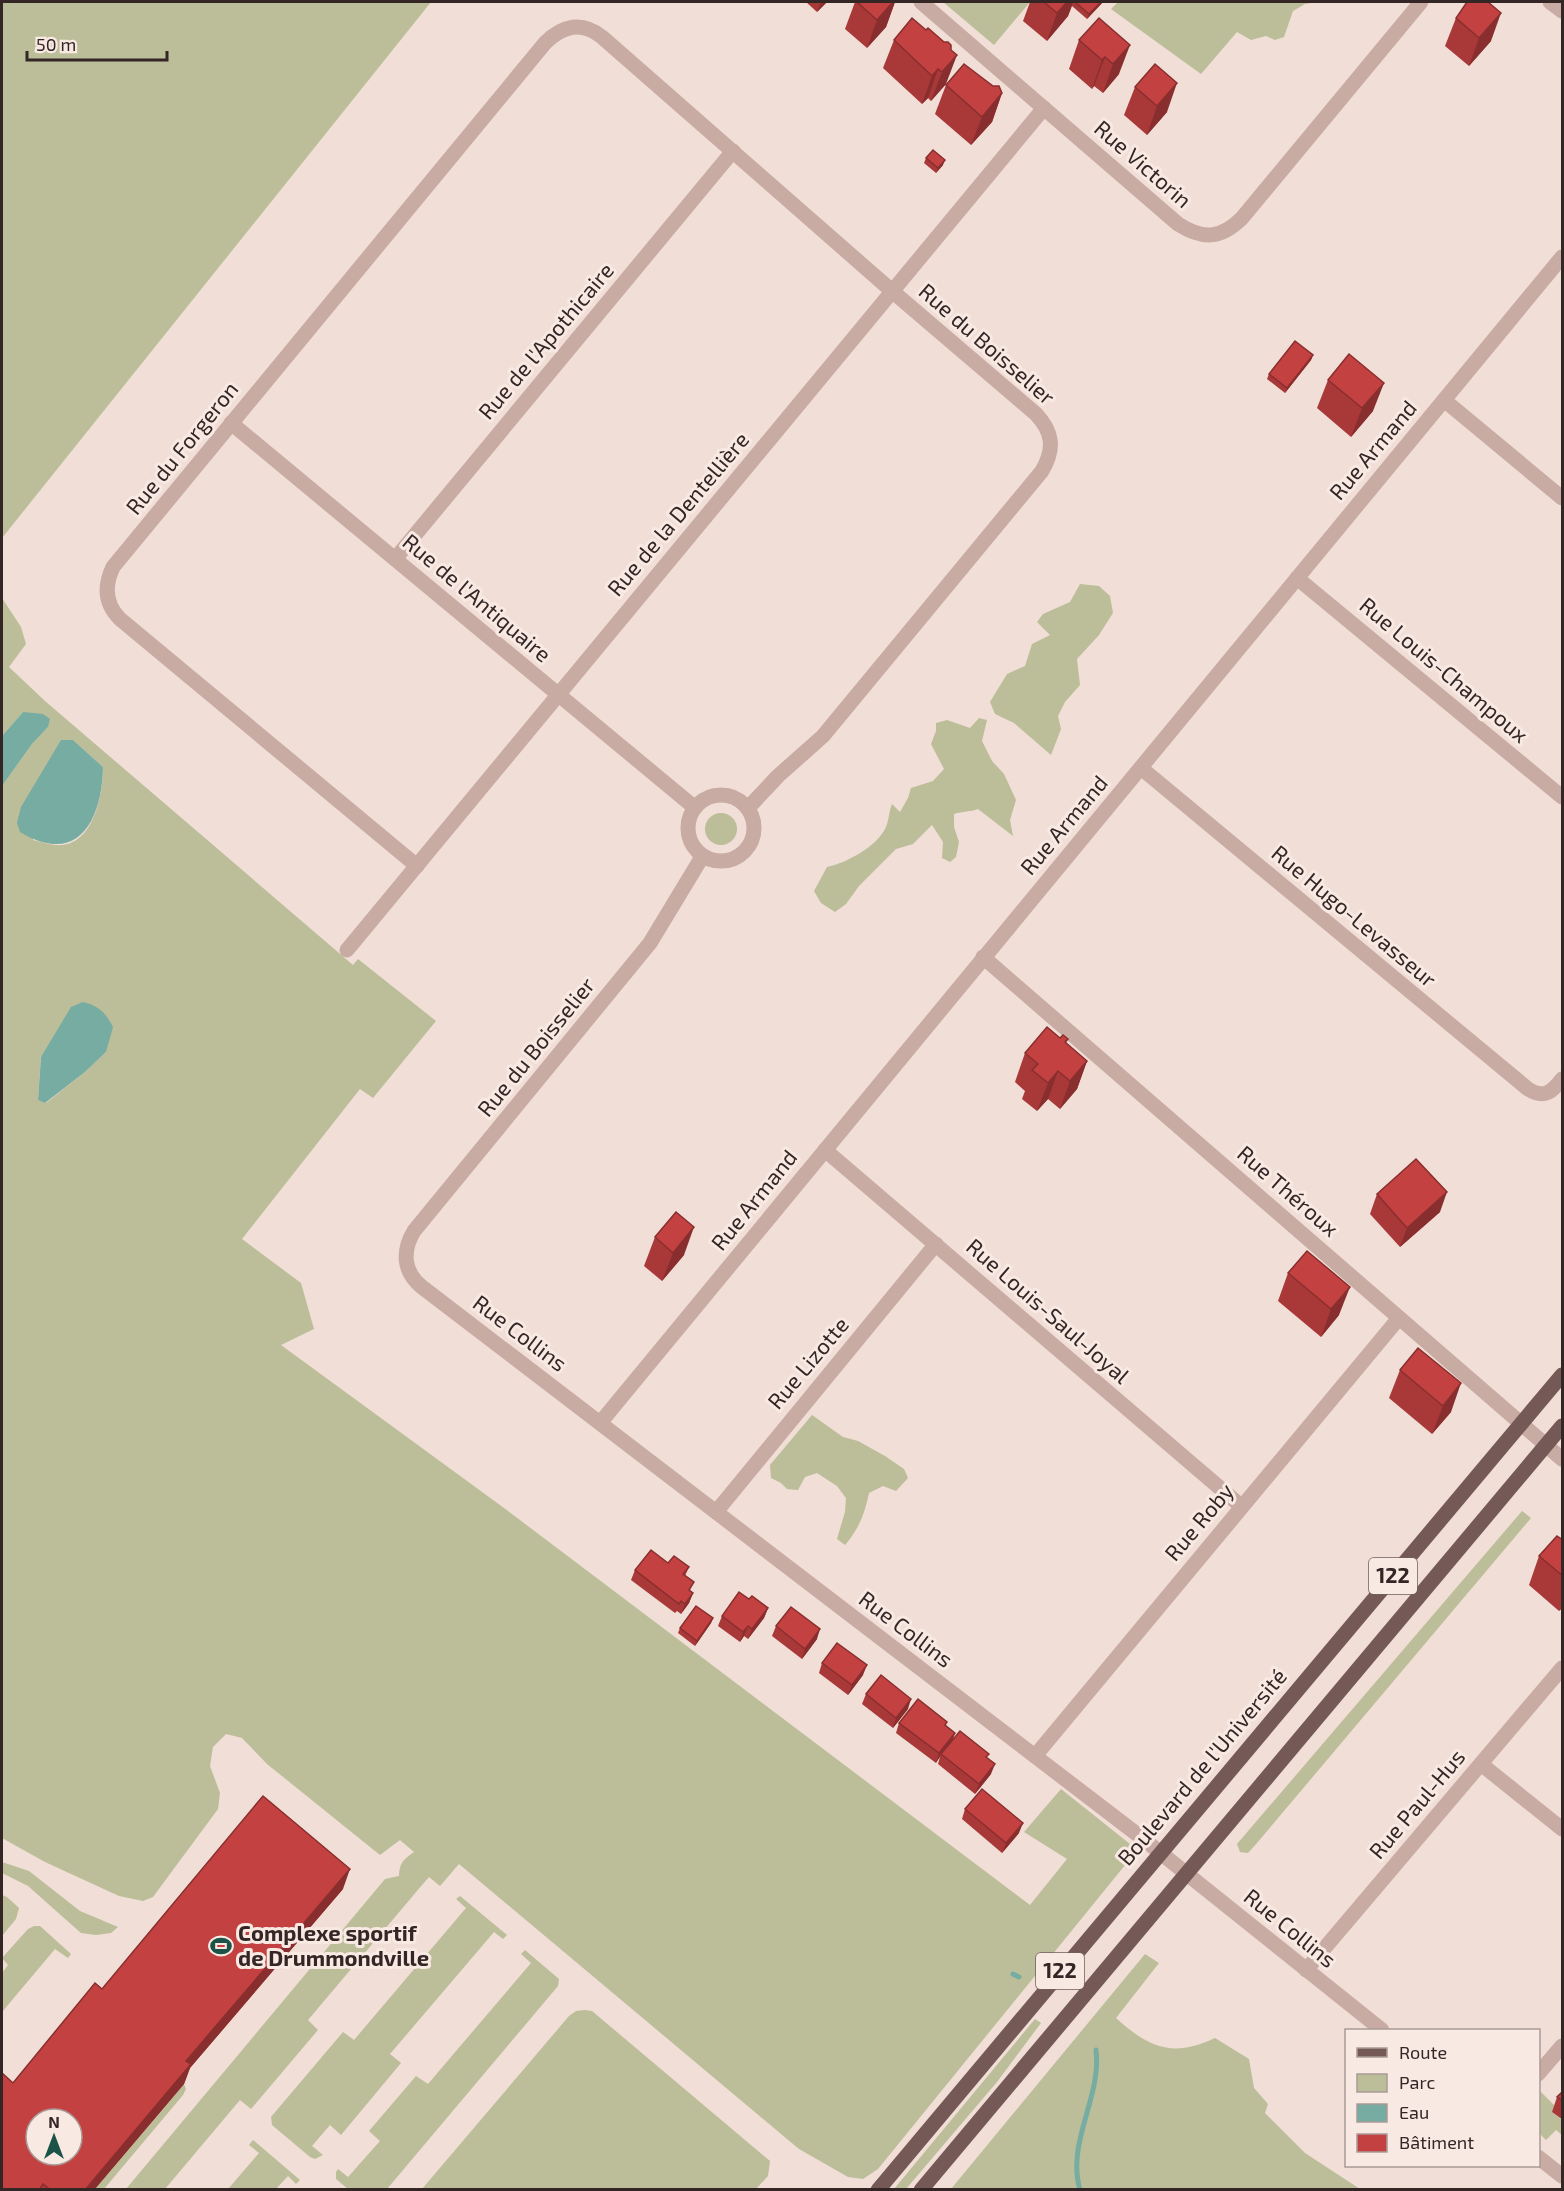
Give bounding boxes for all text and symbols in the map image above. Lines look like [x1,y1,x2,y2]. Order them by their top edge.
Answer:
scale bar [27,24,166,62]
text: 50 m [36,33,76,55]
street label: Rue Victorin [1090,114,1197,212]
street label: Rue de l'Apothicaire [472,257,618,424]
street label: Rue du Boisselier [914,277,1061,409]
street label: Rue du Forgeron [120,376,243,519]
street label: Rue Armand [1323,394,1421,504]
street label: Rue de la Dentellière [601,426,753,601]
street label: Rue de l'Antiquaire [398,528,557,667]
street label: Rue Louis-Champoux [1355,591,1534,747]
street label: Rue Armand [1014,769,1112,879]
street label: Rue Hugo-Levasseur [1267,839,1442,992]
street label: Rue du Boisselier [471,971,599,1121]
street label: Rue Théroux [1233,1139,1345,1241]
street label: Rue Armand [705,1144,802,1255]
street label: Rue Louis-Saul-Joyal [962,1232,1136,1388]
street label: Rue Collins [469,1289,573,1376]
street label: Rue Lizotte [761,1311,853,1414]
street label: Rue Roby [1158,1477,1238,1565]
road number: 122 [1369,1558,1417,1594]
street label: Rue Collins [855,1585,959,1672]
street label: Boulevard de l'Université [1111,1663,1291,1870]
street label: Rue Paul-Hus [1363,1743,1470,1863]
street label: Rue Collins [1240,1882,1342,1972]
place label: Complexe sportif de Drummondville [238,1919,429,1970]
sports icon: Complexe sportif de Drummondville [209,1934,233,1958]
road number: 122 [1036,1953,1084,1989]
legend [1345,2029,1540,2167]
text: Route [1399,2041,1447,2063]
text: Parc [1399,2071,1435,2093]
text: Eau [1399,2101,1429,2123]
north arrow [24,2107,84,2167]
text: N [48,2112,60,2131]
text: Bâtiment [1399,2131,1474,2153]

